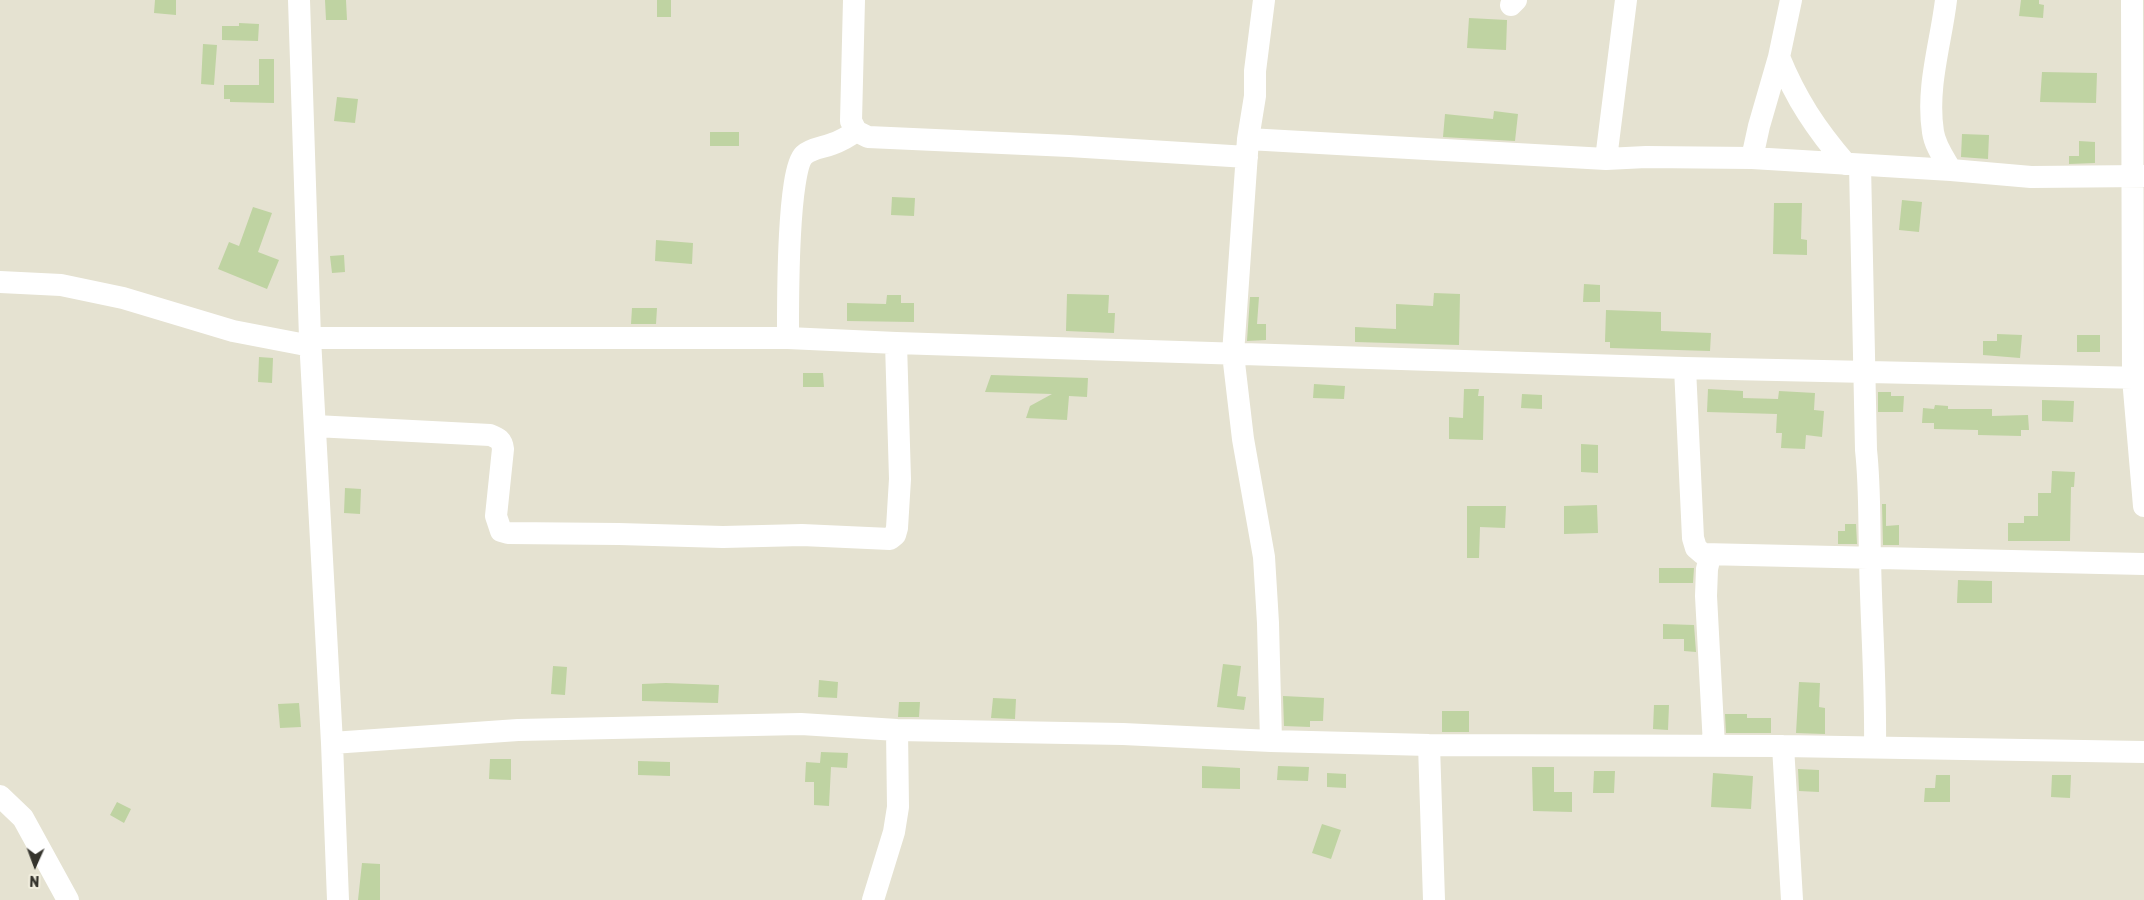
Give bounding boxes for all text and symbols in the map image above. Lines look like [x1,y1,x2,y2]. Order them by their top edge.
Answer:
north arrow [10,840,60,890]
text: N [29,872,40,889]

